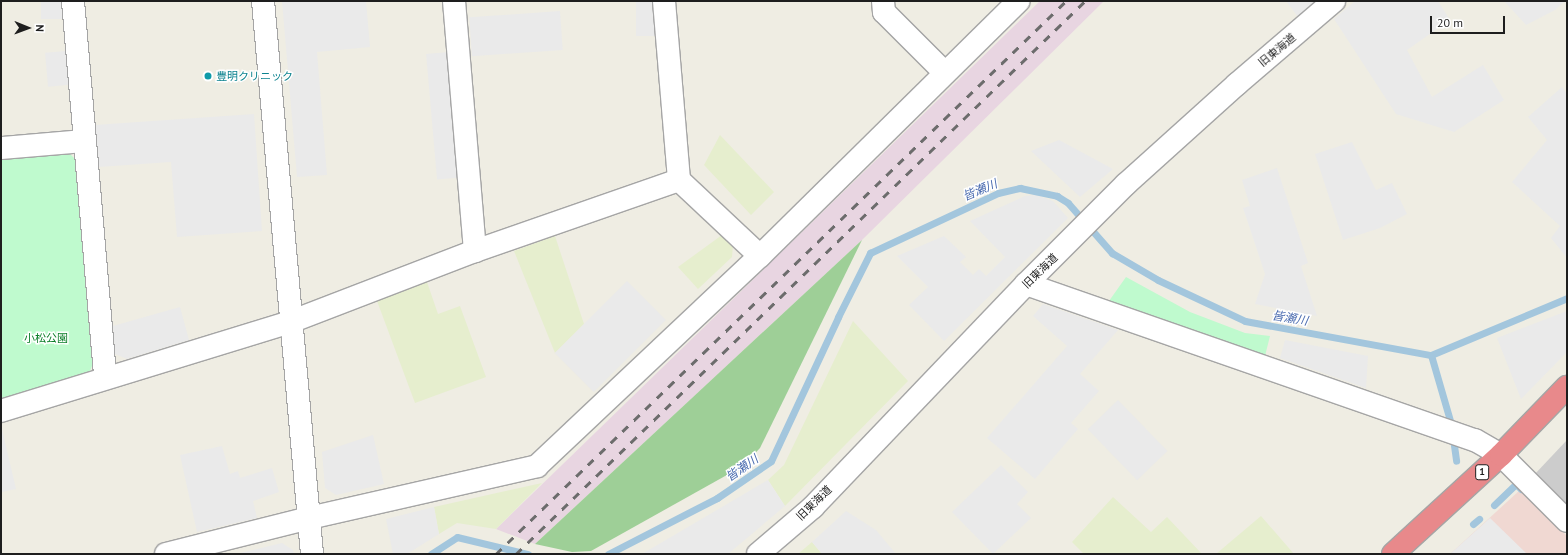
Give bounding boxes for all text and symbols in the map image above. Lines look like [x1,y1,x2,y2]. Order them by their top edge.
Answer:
north arrow [8,8,48,48]
scale bar [1432,8,1507,34]
text: 20 m [1437,15,1463,30]
text: N [33,24,47,32]
street label: 旧東海道 [1256,31,1298,69]
place label: 豊明クリニック [216,69,293,83]
marker: 豊明クリニック [203,71,213,81]
water label: 皆瀬川 [961,176,999,204]
street label: 旧東海道 [1020,251,1060,291]
water label: 皆瀬川 [1271,308,1309,328]
park label: 小松公園 [24,331,68,345]
water label: 皆瀬川 [723,452,761,484]
road number: 1 [1475,464,1489,480]
street label: 旧東海道 [794,483,834,523]

